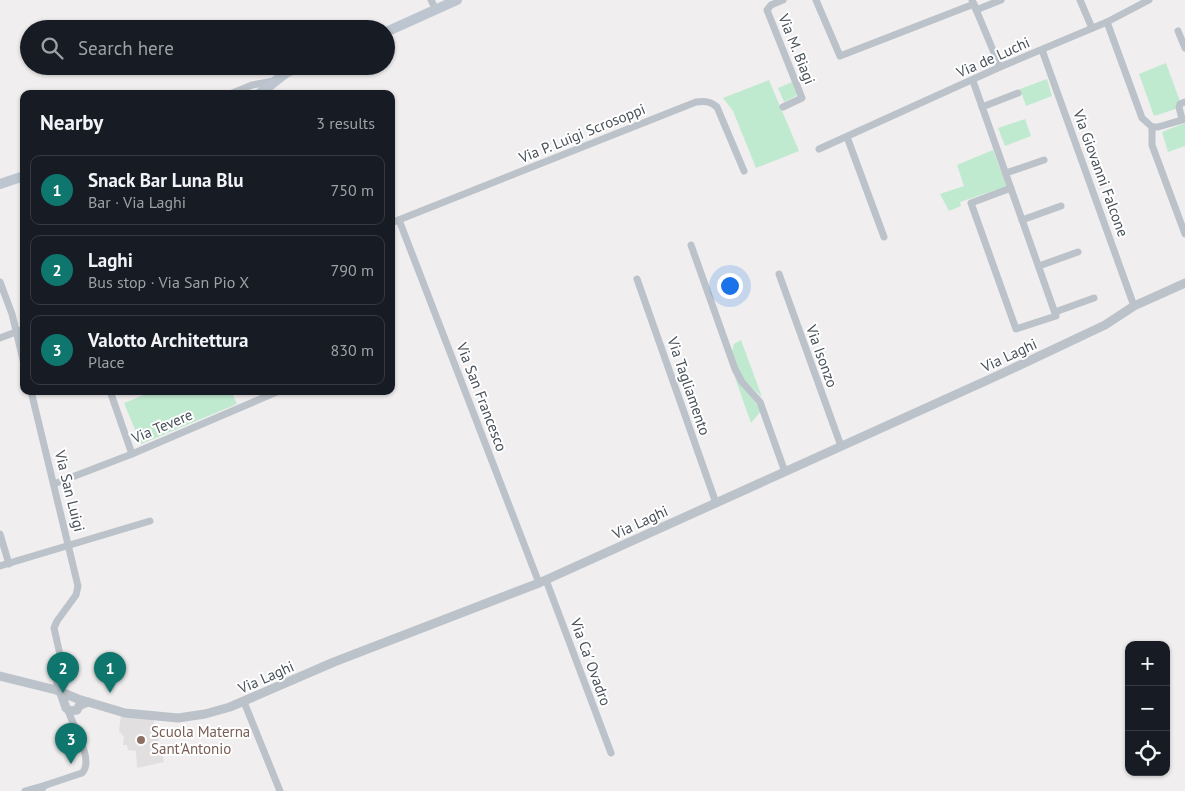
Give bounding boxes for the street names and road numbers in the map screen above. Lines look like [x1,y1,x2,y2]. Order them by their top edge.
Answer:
street label: Via M. Biagi [774,10,820,87]
street label: Via de Luchi [952,32,1033,82]
street label: Via P. Luigi Scrosoppi [515,99,648,167]
street label: Via Giovanni Falcone [1069,106,1133,239]
street label: Via Isonzo [802,321,842,390]
street label: Via Tagliamento [663,333,715,438]
street label: Via Laghi [977,334,1040,377]
street label: Via San Francesco [452,339,511,454]
street label: Via Tevere [128,405,195,448]
street label: Via San Luigi [50,447,89,534]
street label: Via Laghi [608,501,671,544]
street label: Via Ca' Ovadro [566,615,616,708]
street label: Via Laghi [234,656,297,698]

